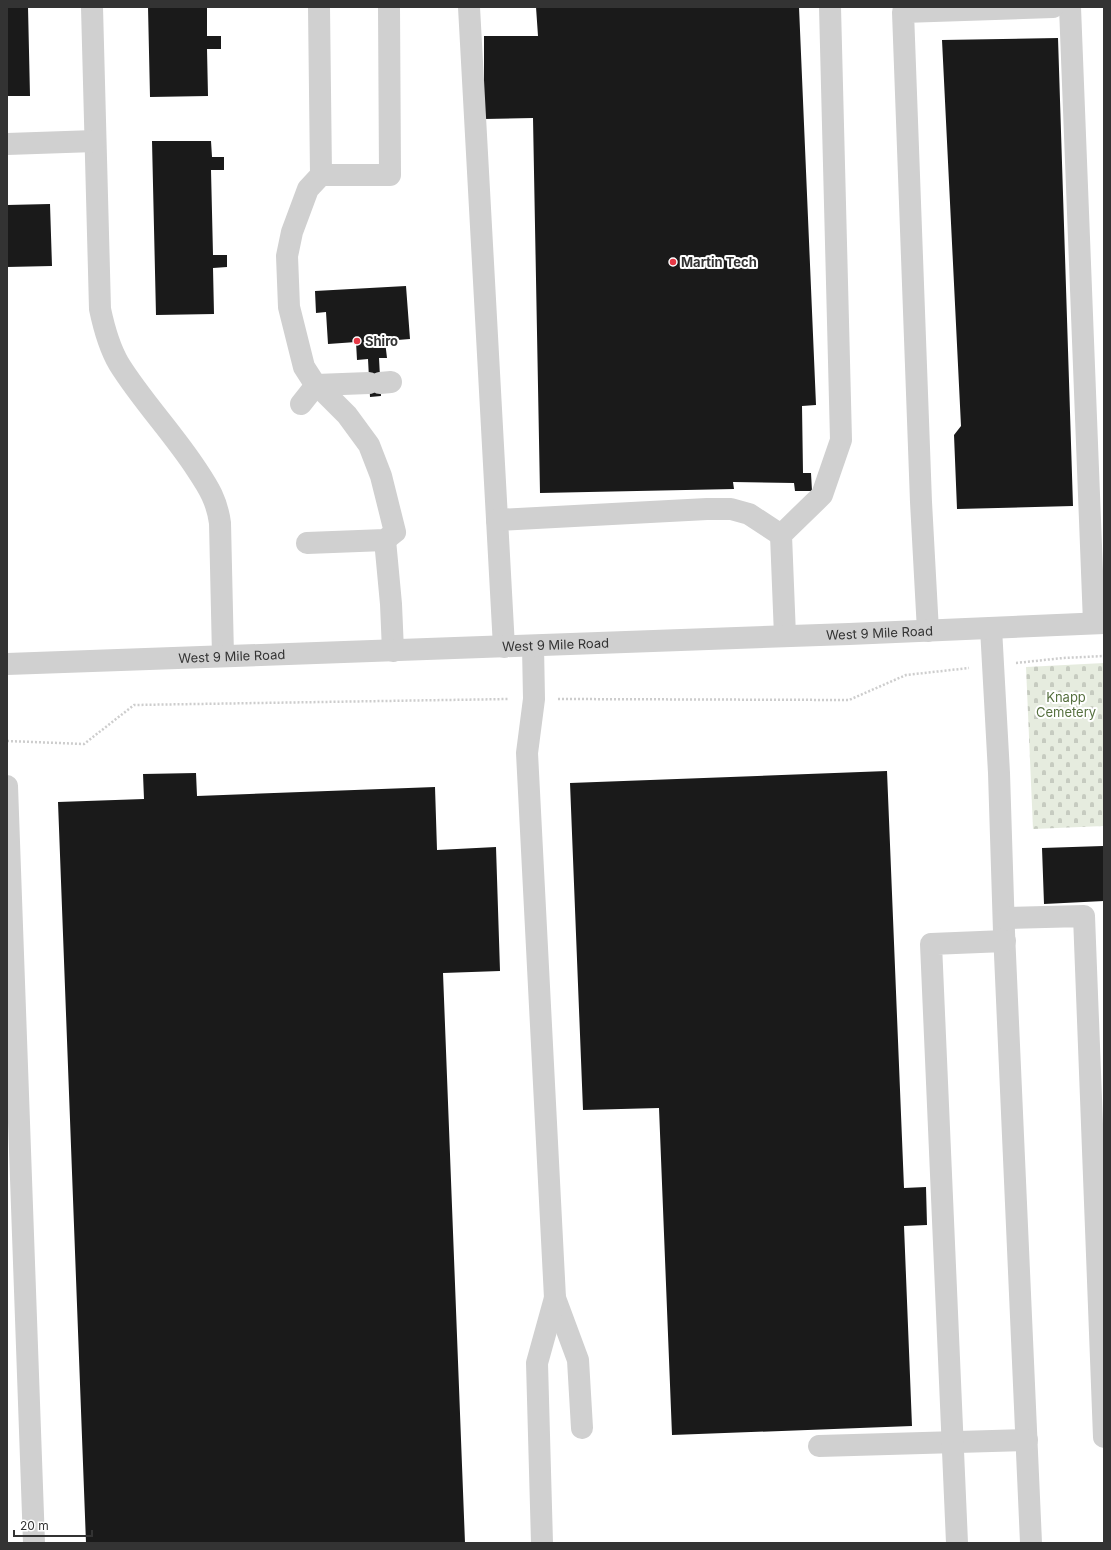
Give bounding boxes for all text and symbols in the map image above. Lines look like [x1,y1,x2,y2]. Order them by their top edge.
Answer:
place label: Martin Tech [681,254,757,270]
marker: Martin Tech [668,257,678,267]
place label: Shiro [365,333,398,349]
marker: Shiro [352,336,362,346]
street label: West 9 Mile Road [826,622,933,643]
street label: West 9 Mile Road [502,635,609,654]
street label: West 9 Mile Road [178,646,286,666]
park label: Knapp Cemetery [1036,689,1096,720]
scale bar [14,1512,92,1538]
text: 20 m [20,1518,49,1533]

